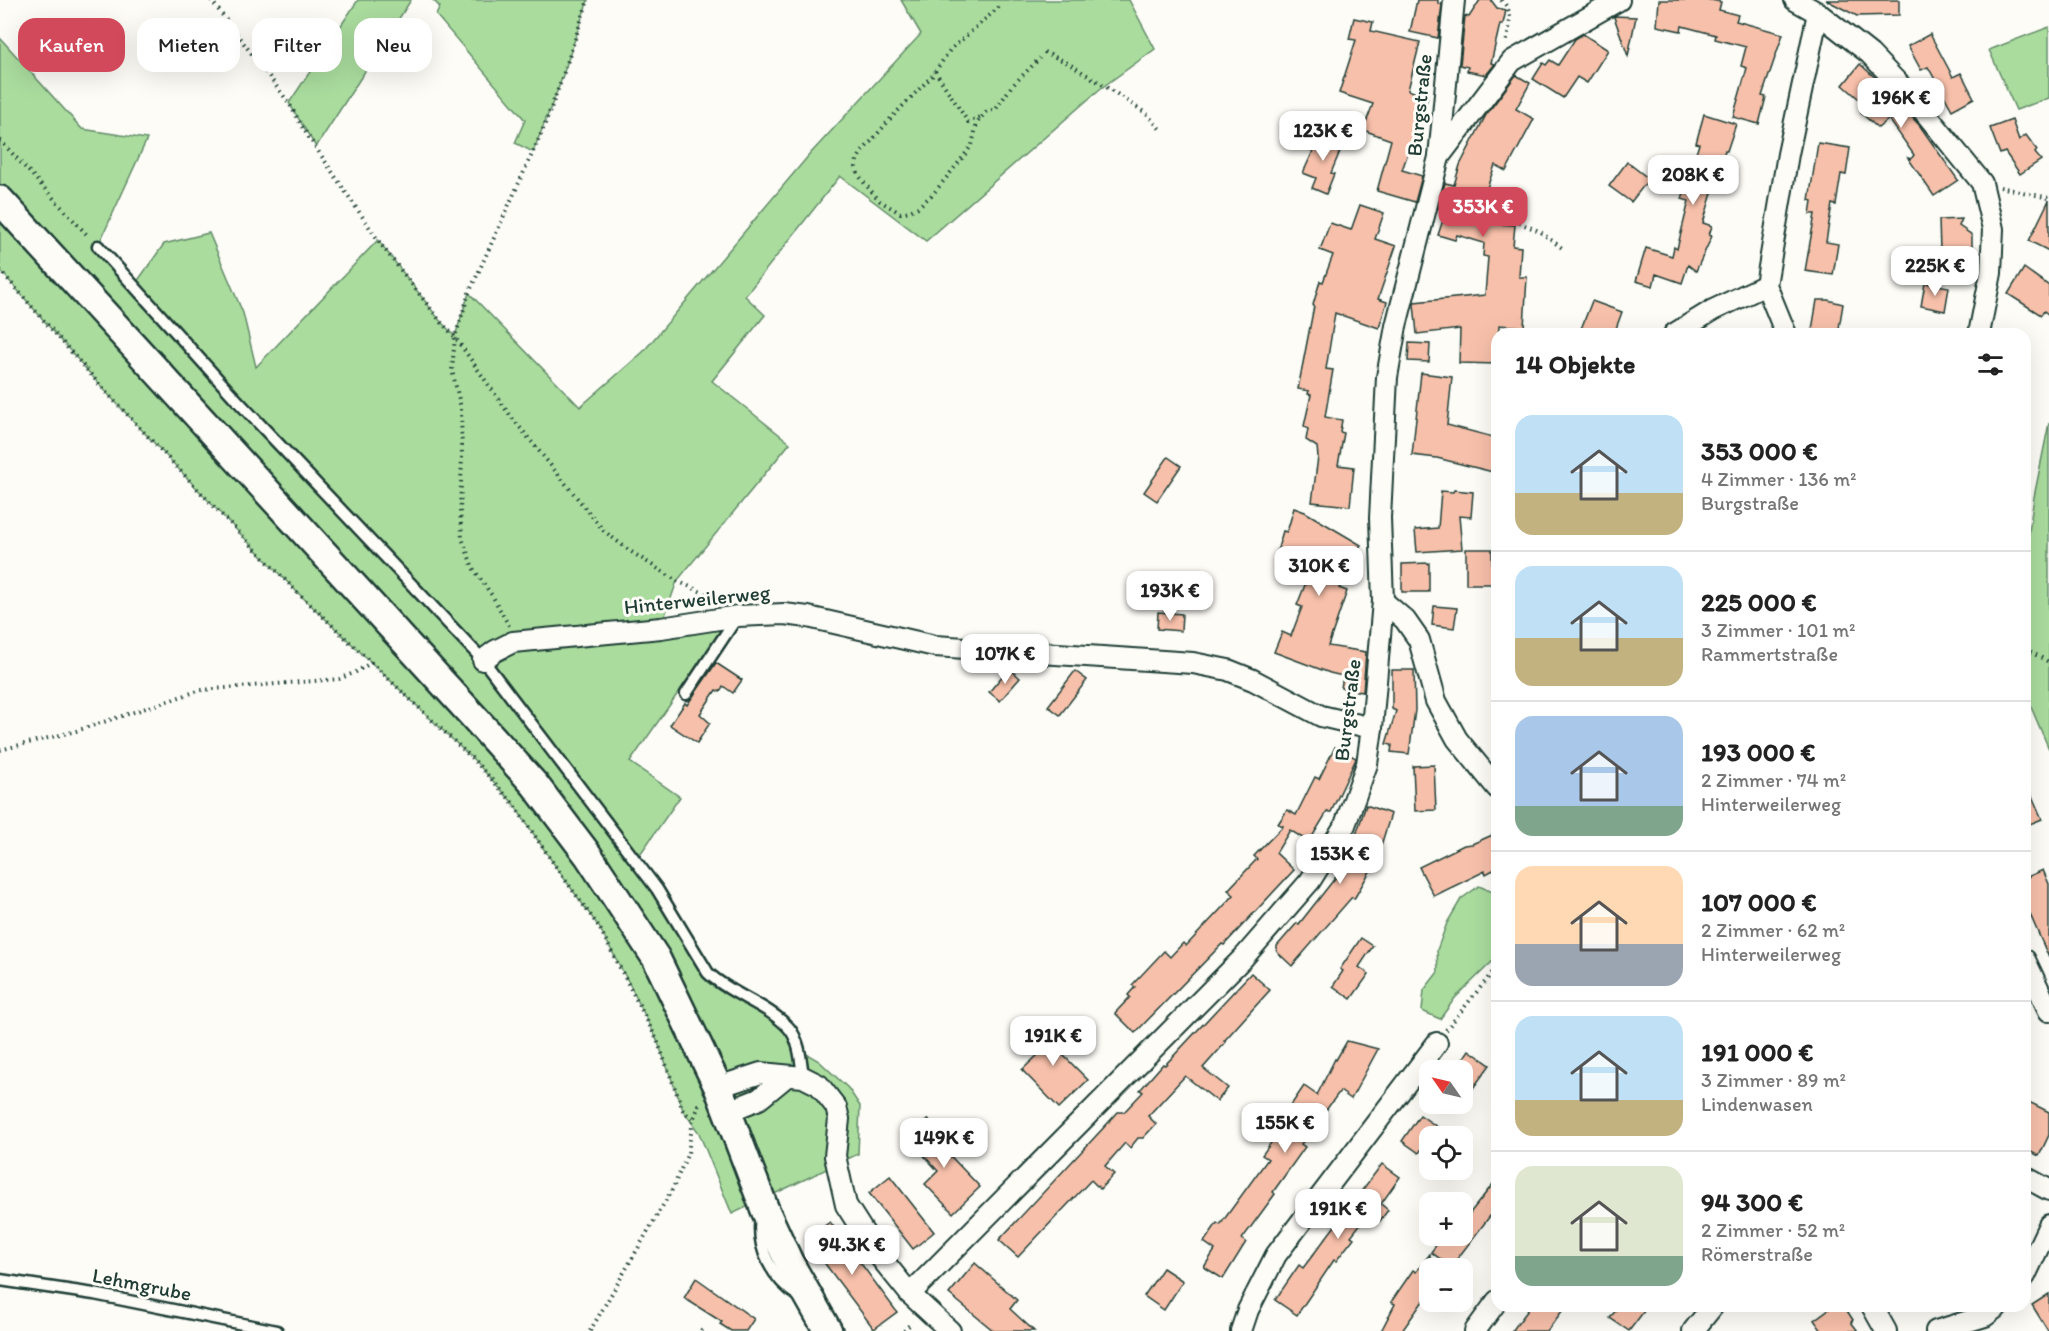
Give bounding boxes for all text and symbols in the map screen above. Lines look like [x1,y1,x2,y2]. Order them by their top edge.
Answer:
chip: Kaufen [18,18,125,72]
chip: Mieten [137,18,240,72]
chip: Filter [252,18,342,72]
chip: Neu [354,18,432,72]
street label: Burgstraße [1401,53,1437,157]
pin: 196K € [1852,78,1950,129]
text: 196K € [1871,85,1931,109]
pin: 123K € [1274,111,1372,162]
text: 123K € [1293,118,1353,142]
pin: 208K € [1644,155,1742,206]
text: 208K € [1662,162,1724,186]
pin: 353K € [1434,187,1532,238]
text: 353K € [1453,194,1514,218]
pin: 225K € [1886,246,1984,297]
text: 225K € [1905,253,1965,277]
text: 14 Objekte [1515,348,1635,380]
icon: filters [1974,348,2007,381]
text: 353 000 € [1701,435,1818,467]
icon: home [1563,439,1635,511]
text: 4 Zimmer · 136 m² [1701,467,1857,491]
text: Burgstraße [1701,491,1799,515]
pin: 310K € [1270,546,1368,597]
text: 310K € [1288,553,1350,577]
pin: 193K € [1121,571,1219,622]
text: 193K € [1140,578,1200,602]
street label: Hinterweilerweg [623,579,772,619]
text: 225 000 € [1701,586,1817,618]
icon: home [1563,590,1635,662]
text: 3 Zimmer · 101 m² [1701,618,1856,642]
pin: 107K € [956,634,1054,685]
text: 107K € [975,641,1035,665]
text: Rammertstraße [1701,642,1838,666]
street label: Burgstraße [1328,657,1366,763]
text: 193 000 € [1701,736,1815,768]
icon: home [1563,740,1635,812]
text: 2 Zimmer · 74 m² [1701,768,1846,792]
text: Hinterweilerweg [1701,792,1841,816]
pin: 153K € [1291,834,1389,885]
text: 153K € [1310,841,1370,865]
text: 107 000 € [1701,886,1817,918]
icon: home [1563,890,1635,962]
text: 2 Zimmer · 62 m² [1701,918,1845,942]
text: Hinterweilerweg [1701,942,1841,966]
pin: 191K € [1004,1016,1102,1067]
text: 191K € [1024,1023,1082,1047]
text: 191 000 € [1701,1036,1813,1068]
icon: home [1563,1040,1635,1112]
north arrow [1419,1060,1473,1114]
map controls [1419,1060,1473,1312]
text: 3 Zimmer · 89 m² [1701,1068,1846,1092]
text: Lindenwasen [1701,1092,1813,1116]
pin: 155K € [1236,1103,1334,1154]
text: 155K € [1256,1110,1314,1134]
pin: 149K € [895,1118,993,1169]
text: 149K € [914,1125,974,1149]
button: locate [1419,1126,1473,1180]
text: 94 300 € [1701,1186,1803,1218]
pin: 191K € [1289,1189,1387,1240]
icon: home [1563,1190,1635,1262]
button: + [1419,1192,1473,1246]
text: 191K € [1309,1196,1367,1220]
text: 2 Zimmer · 52 m² [1701,1218,1845,1242]
pin: 94.3K € [797,1225,907,1276]
text: 94.3K € [819,1232,886,1256]
text: Römerstraße [1701,1242,1813,1266]
button: − [1419,1258,1473,1312]
street label: Lehmgrube [90,1262,194,1306]

